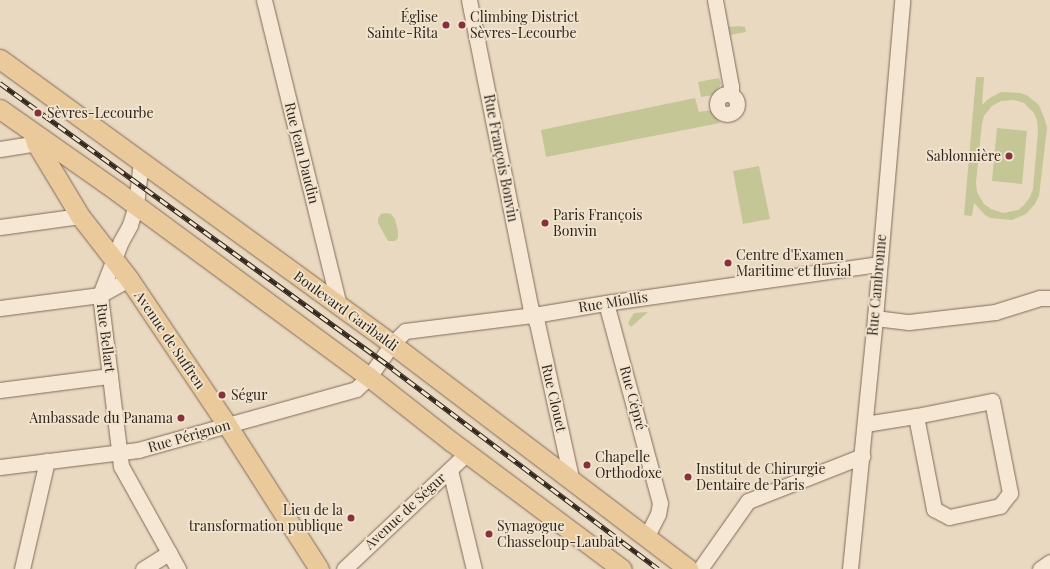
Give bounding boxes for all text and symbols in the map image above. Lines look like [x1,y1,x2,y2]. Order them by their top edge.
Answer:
place label: Église Sainte-Rita [367,9,438,42]
place label: Climbing District Sèvres-Lecourbe [470,9,579,42]
marker: Église Sainte-Rita [441,20,451,30]
marker: Climbing District Sèvres-Lecourbe [457,20,467,30]
street label: Rue François Bonvin [480,93,522,223]
street label: Rue Jean Daudin [281,101,323,205]
place label: Sèvres-Lecourbe [47,105,154,121]
marker: Sèvres-Lecourbe [32,107,44,119]
place label: Sablonnière [926,148,1001,164]
marker: Sablonnière [1004,151,1014,161]
place label: Paris François Bonvin [553,207,643,240]
marker: Paris François Bonvin [540,218,550,228]
street label: Rue Cambronne [864,233,890,337]
place label: Centre d'Examen Maritime et fluvial [736,247,852,280]
marker: Centre d'Examen Maritime et fluvial [723,258,733,268]
street label: Boulevard Garibaldi [291,268,401,354]
street label: Avenue de Suffren [131,288,209,392]
street label: Rue Miollis [577,288,649,316]
street label: Rue Bellart [93,302,119,374]
street label: Rue Clouet [538,362,570,434]
street label: Rue Cépré [616,364,650,432]
place label: Ségur [231,387,267,403]
marker: Ségur [216,389,228,401]
place label: Ambassade du Panama [29,410,173,426]
marker: Ambassade du Panama [176,413,186,423]
street label: Rue Pérignon [146,416,232,456]
place label: Chapelle Orthodoxe [595,449,662,482]
marker: Chapelle Orthodoxe [582,460,592,470]
place label: Institut de Chirurgie Dentaire de Paris [696,461,826,494]
street label: Avenue de Ségur [361,469,449,553]
marker: Institut de Chirurgie Dentaire de Paris [683,472,693,482]
place label: Lieu de la transformation publique [189,502,343,534]
marker: Lieu de la transformation publique [346,513,356,523]
place label: Synagogue Chasseloup-Laubat [497,518,619,550]
marker: Synagogue Chasseloup-Laubat [484,529,494,539]

